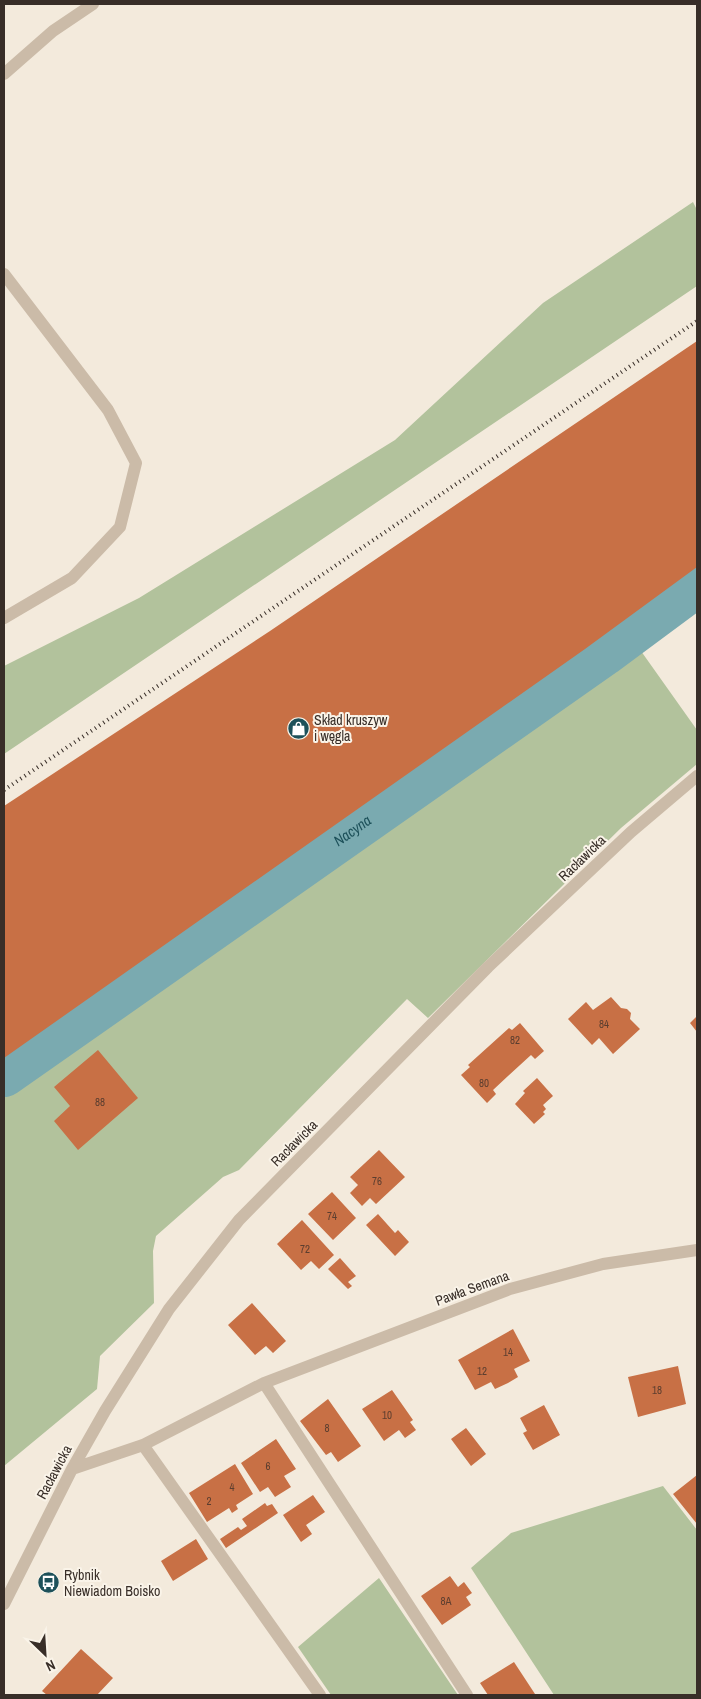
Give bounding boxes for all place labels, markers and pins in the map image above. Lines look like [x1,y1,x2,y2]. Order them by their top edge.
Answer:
place label: Skład kruszyw i węgla [314,711,388,745]
shop icon: Skład kruszyw i węgla [286,716,310,740]
place label: Rybnik Niewiadom Boisko [64,1566,160,1600]
bus stop icon: Rybnik Niewiadom Boisko [36,1571,60,1595]

